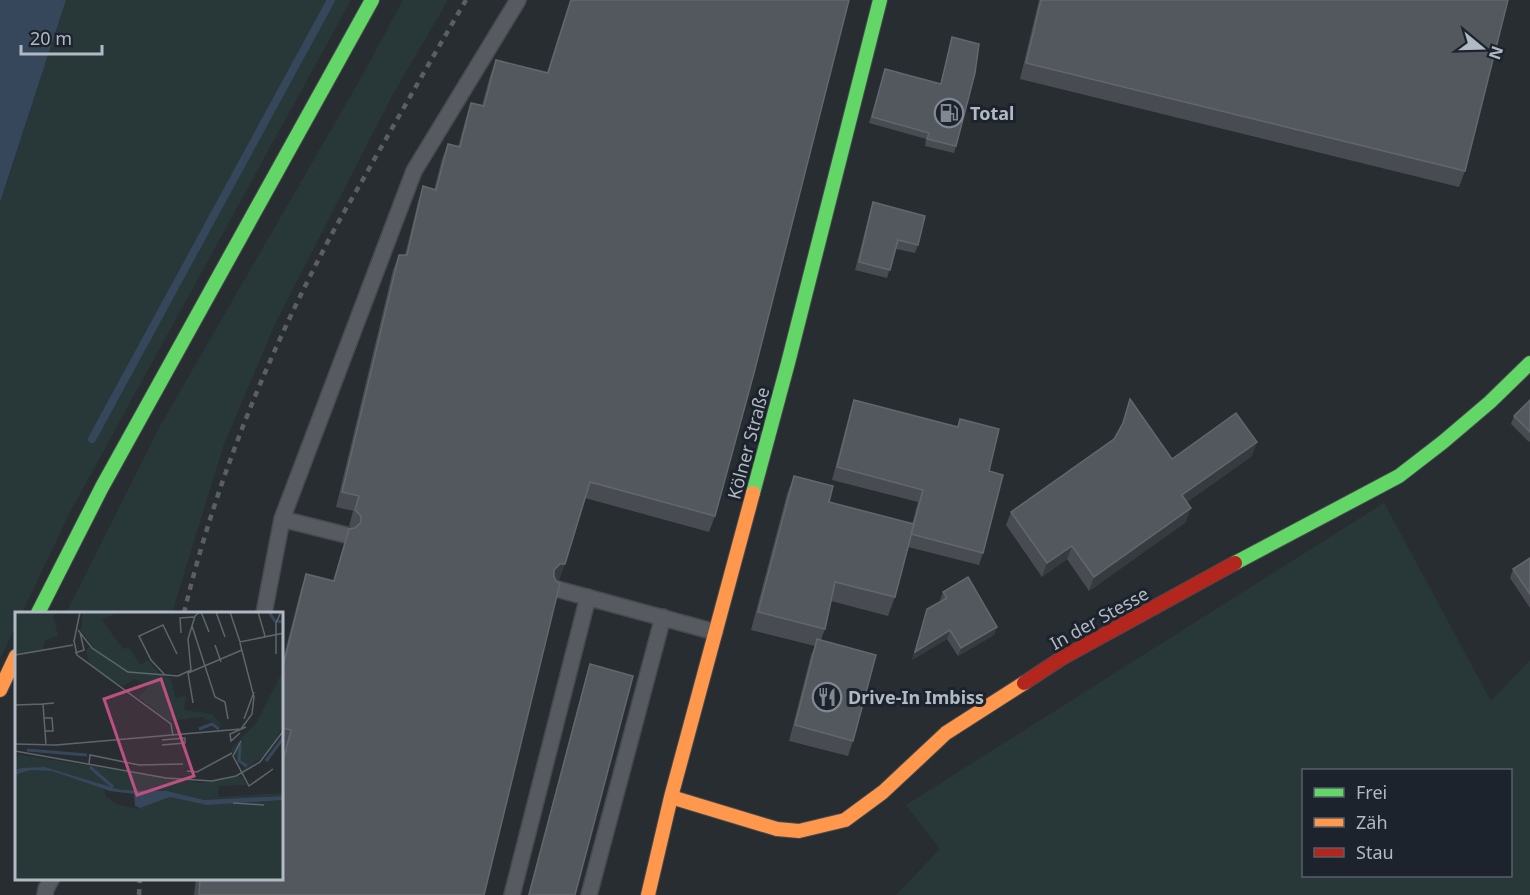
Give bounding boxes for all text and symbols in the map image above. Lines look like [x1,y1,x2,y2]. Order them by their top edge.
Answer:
scale bar [21,18,102,56]
north arrow [1452,18,1512,78]
text: 20 m [30,26,72,50]
text: N [1484,43,1509,63]
fuel station icon: Total [933,97,965,129]
place label: Total [970,101,1014,125]
street label: Kölner Straße [722,384,774,502]
street label: In der Stesse [1045,581,1153,655]
inset map [15,612,284,880]
restaurant icon: Drive-In Imbiss [811,681,843,713]
place label: Drive-In Imbiss [848,685,984,709]
legend [1302,769,1512,877]
text: Frei [1356,780,1387,804]
text: Zäh [1356,810,1388,834]
text: Stau [1356,840,1394,864]

